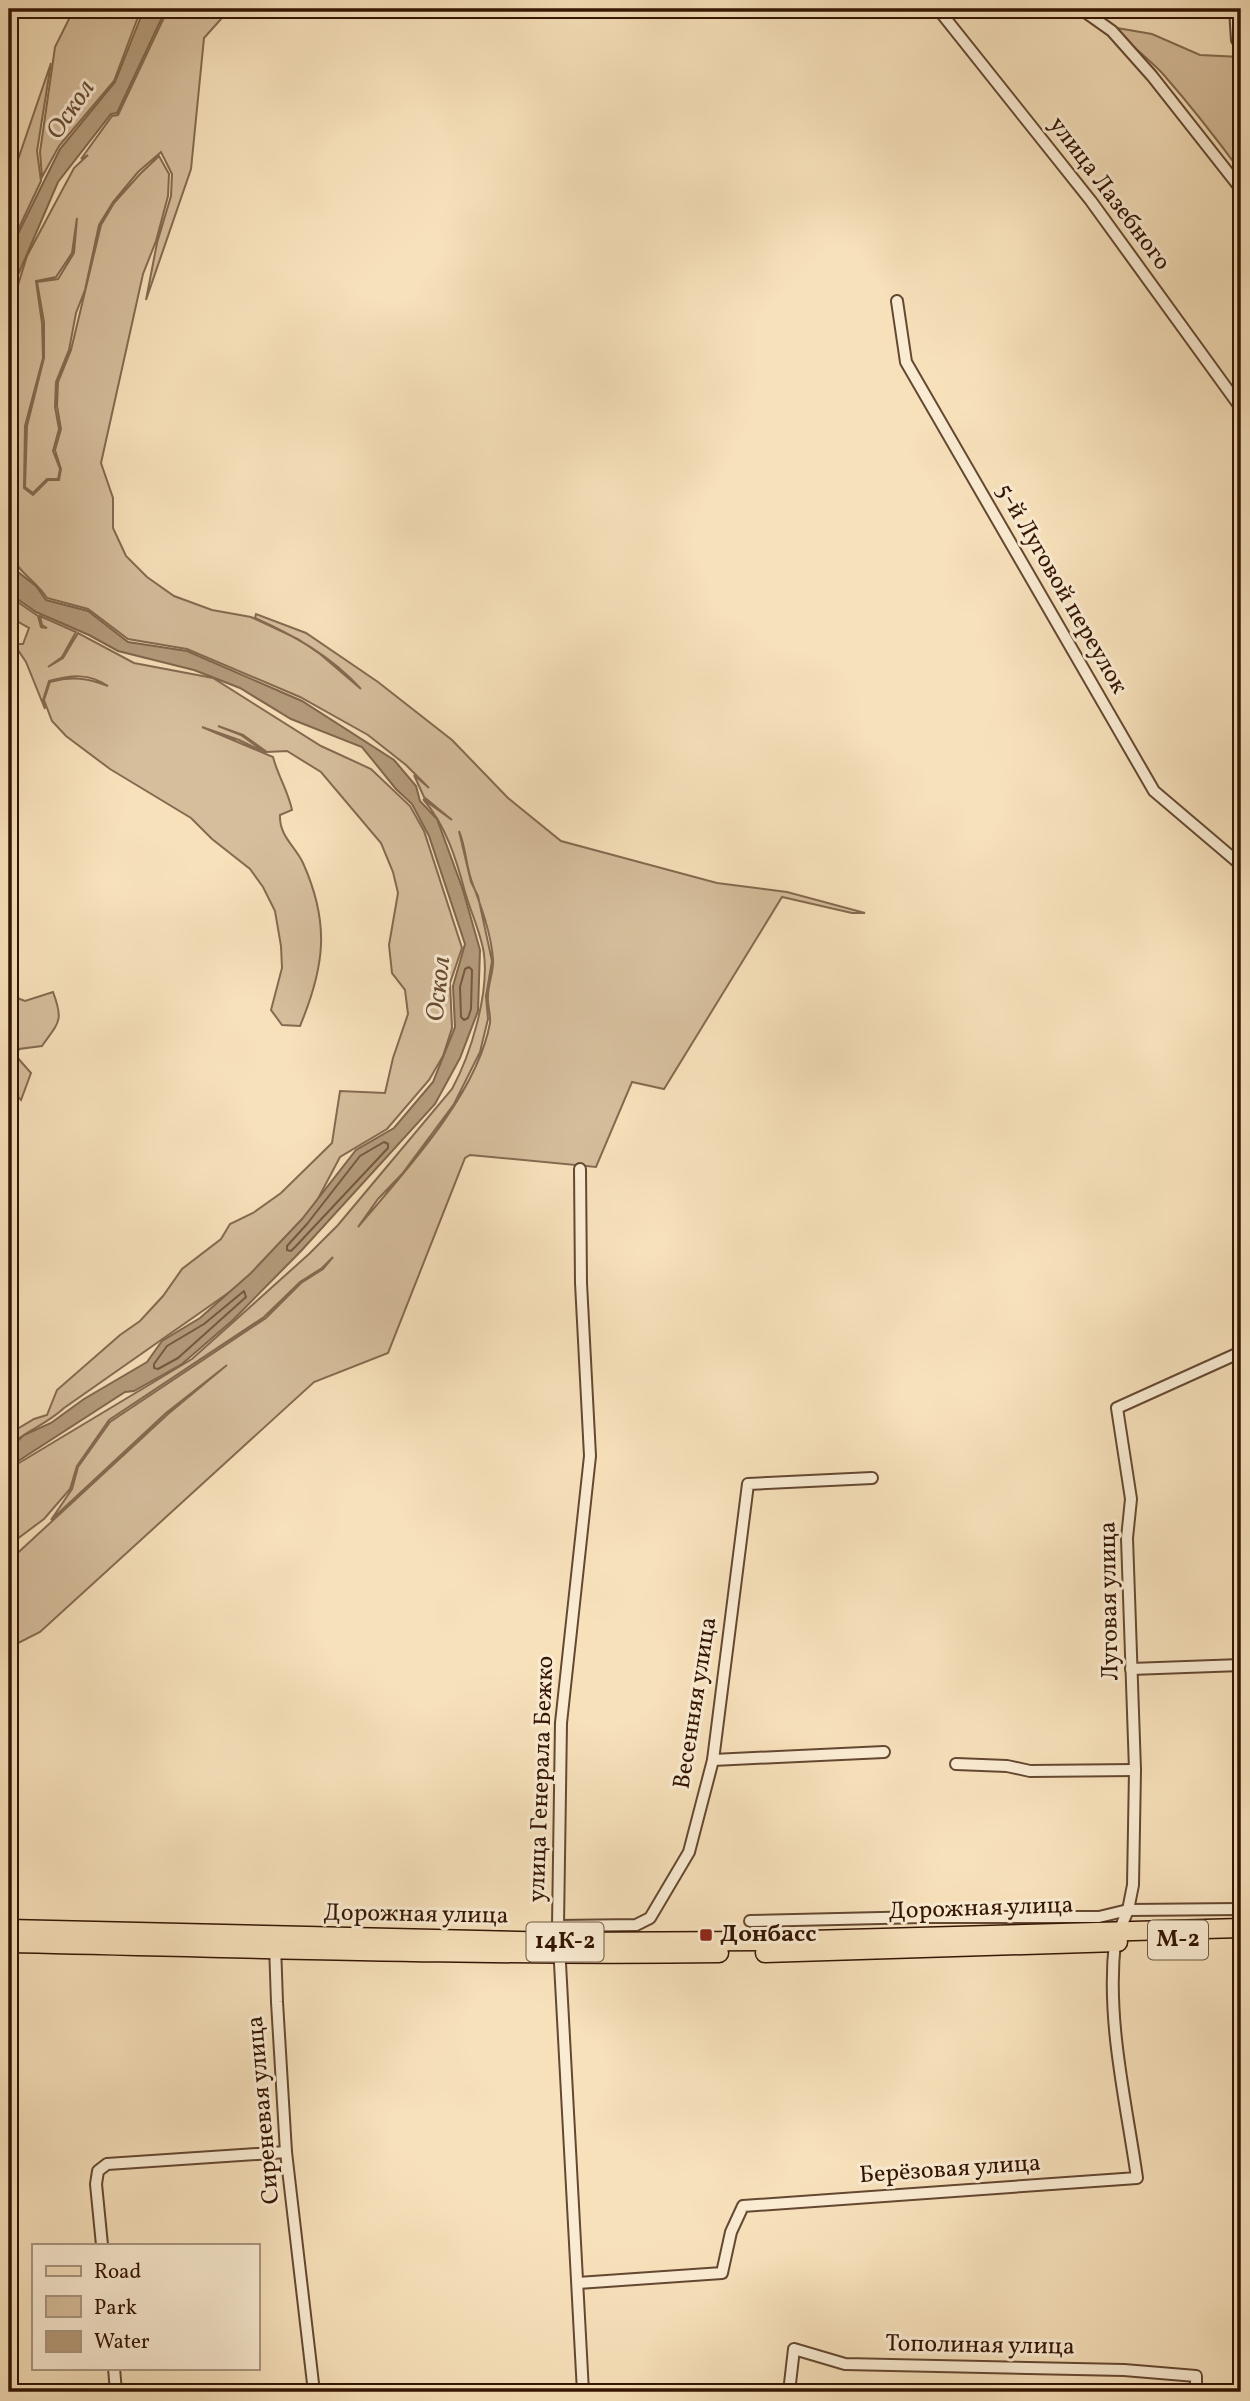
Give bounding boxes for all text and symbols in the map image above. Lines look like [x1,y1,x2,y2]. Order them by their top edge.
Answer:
water label: Оскол [38,73,104,147]
street label: улица Лазебного [1040,110,1178,278]
street label: 5-й Луговой переулок [987,477,1135,701]
water label: Оскол [418,955,460,1023]
street label: Луговая улица [1092,1521,1128,1681]
street label: Весенняя улица [666,1615,726,1791]
street label: улица Генерала Бежко [521,1655,563,1903]
street label: Дорожная улица [888,1889,1074,1929]
street label: Дорожная улица [323,1896,509,1934]
place label: Донбасс [720,1918,816,1952]
road number: М-2 [1148,1921,1208,1960]
road number: 14К-2 [526,1923,604,1962]
marker: Донбасс [698,1927,714,1943]
street label: Сиреневая улица [239,2014,289,2206]
street label: Берёзовая улица [858,2147,1042,2193]
legend [32,2244,259,2370]
text: Road [94,2258,141,2287]
text: Park [94,2294,137,2323]
street label: Тополиная улица [885,2327,1075,2365]
text: Water [94,2328,150,2357]

